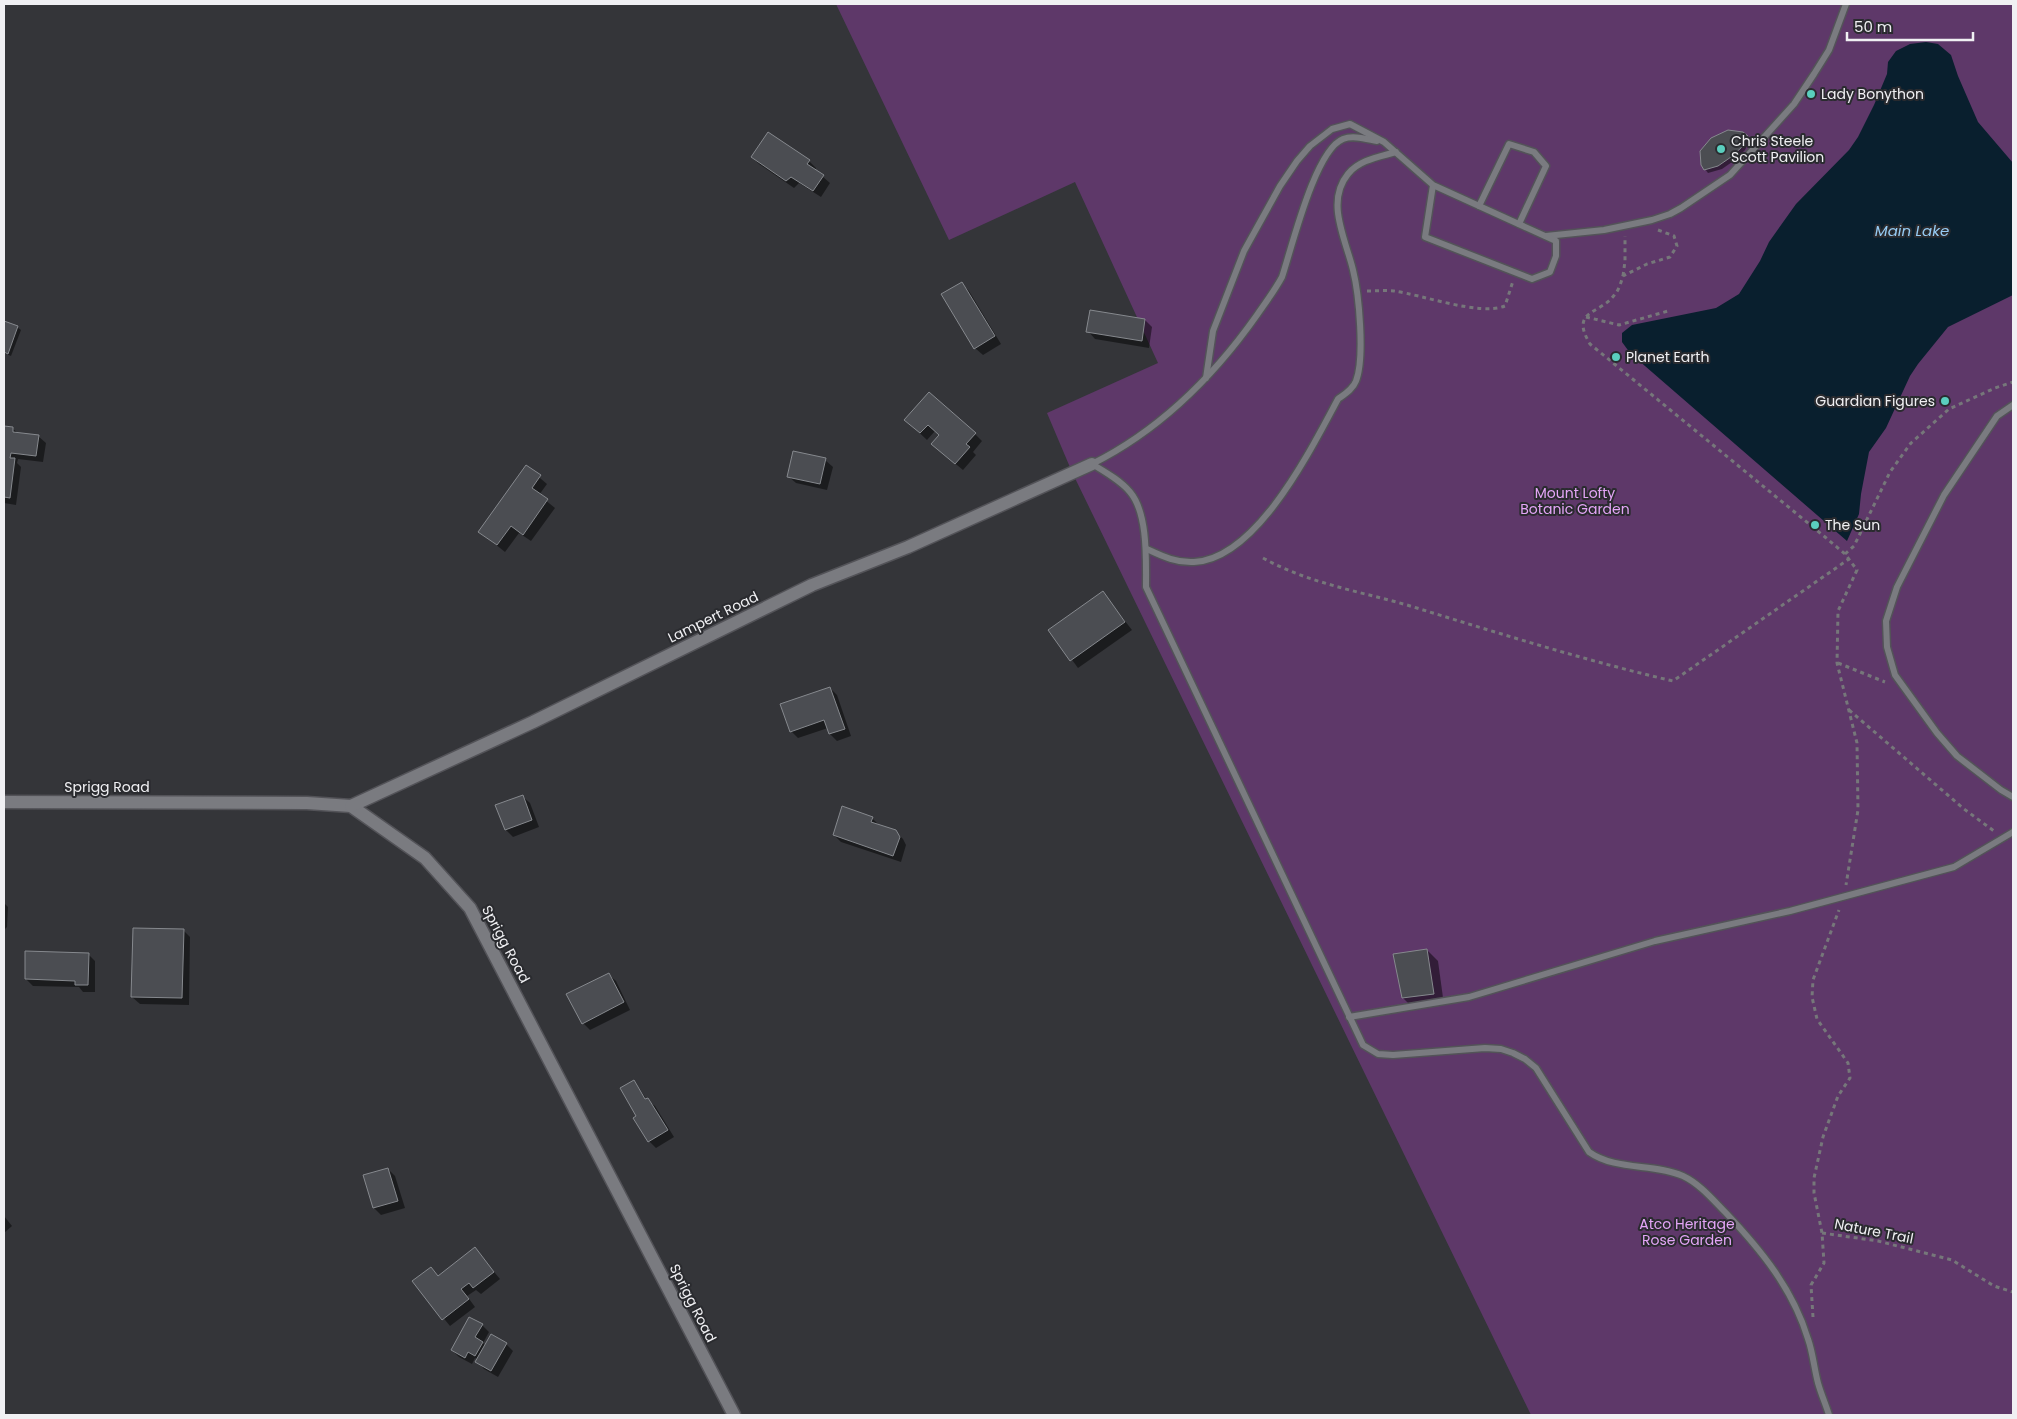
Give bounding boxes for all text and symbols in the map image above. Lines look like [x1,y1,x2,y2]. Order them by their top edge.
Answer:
scale bar [1847,10,1973,42]
text: 50 m [1854,16,1892,37]
place label: Lady Bonython [1821,84,1924,104]
marker: Lady Bonython [1805,88,1817,100]
place label: Chris Steele Scott Pavilion [1731,131,1824,167]
marker: Chris Steele Scott Pavilion [1715,143,1727,155]
water label: Main Lake [1875,220,1949,241]
place label: Planet Earth [1626,347,1709,367]
marker: Planet Earth [1610,351,1622,363]
place label: Guardian Figures [1815,391,1935,411]
marker: Guardian Figures [1939,395,1951,407]
park label: Mount Lofty Botanic Garden [1520,483,1630,519]
place label: The Sun [1825,515,1880,535]
marker: The Sun [1809,519,1821,531]
street label: Lampert Road [664,586,762,648]
street label: Sprigg Road [64,777,150,797]
street label: Sprigg Road [477,902,535,986]
park label: Atco Heritage Rose Garden [1639,1214,1735,1250]
street label: Nature Trail [1833,1214,1915,1248]
street label: Sprigg Road [665,1260,721,1346]

